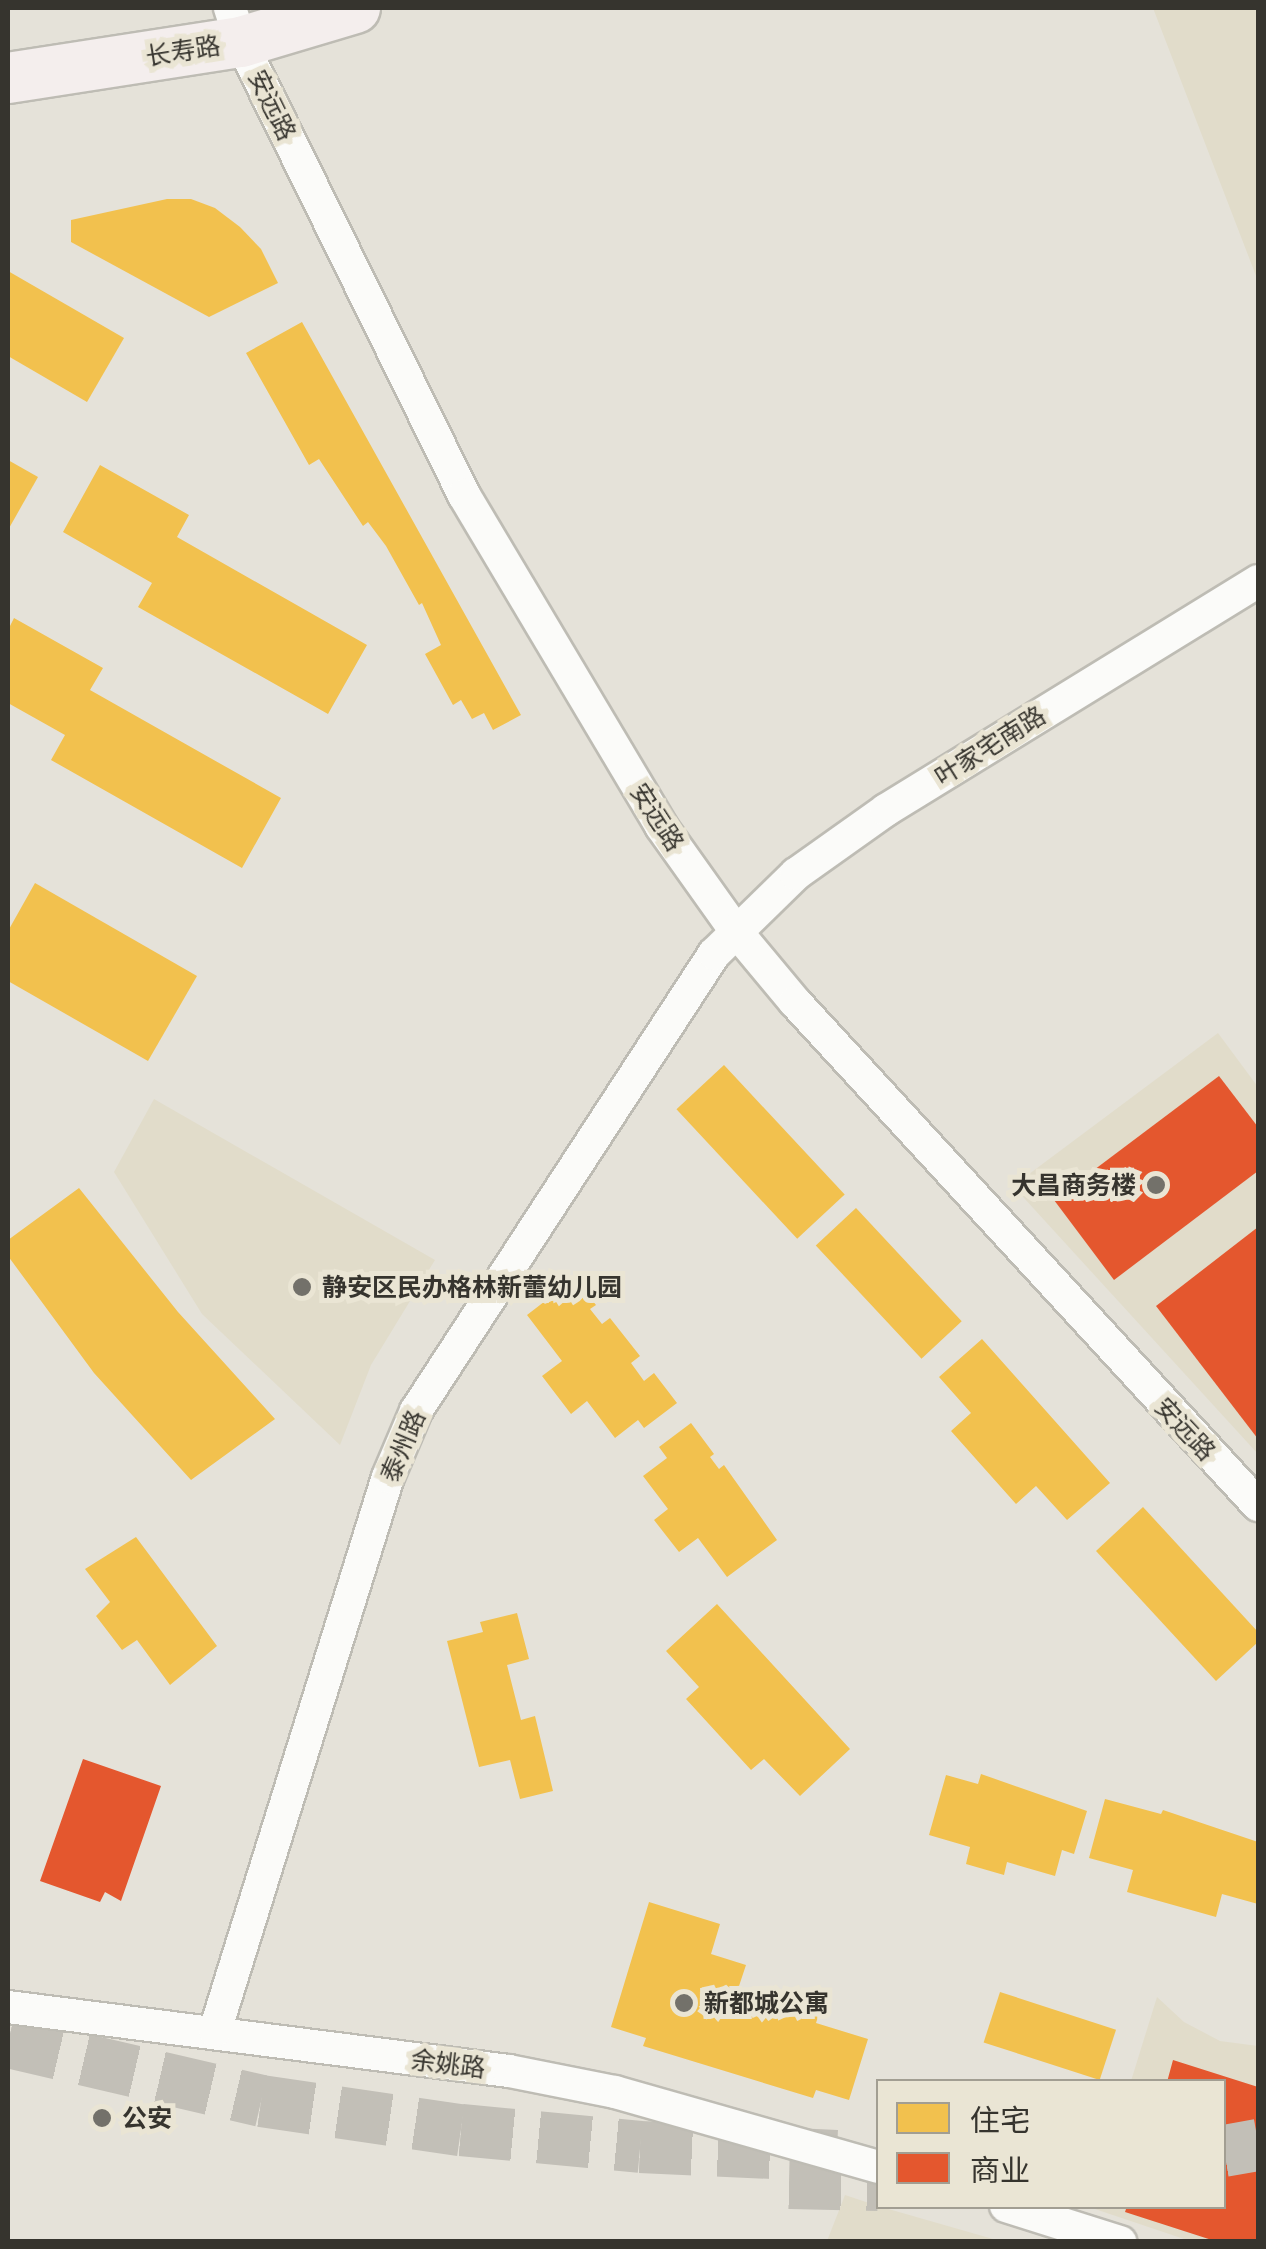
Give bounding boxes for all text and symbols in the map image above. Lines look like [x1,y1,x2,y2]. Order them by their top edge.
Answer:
street label: 长寿路 [144,30,222,72]
street label: 安远路 [242,65,302,145]
street label: 叶家宅南路 [929,700,1051,792]
street label: 安远路 [624,777,690,857]
place label: 大昌商务楼 [1011,1170,1136,1200]
marker: 大昌商务楼 [1145,1174,1167,1196]
place label: 静安区民办格林新蕾幼儿园 [322,1272,622,1302]
marker: 静安区民办格林新蕾幼儿园 [291,1276,313,1298]
street label: 安远路 [1148,1391,1222,1467]
street label: 泰州路 [375,1406,431,1486]
place label: 新都城公寓 [704,1988,829,2018]
marker: 新都城公寓 [673,1992,695,2014]
street label: 余姚路 [409,2045,487,2083]
legend [876,2079,1226,2209]
text: 住宅 [970,2102,1030,2138]
place label: 公安 [122,2103,172,2133]
marker: 公安 [91,2107,113,2129]
text: 商业 [970,2152,1030,2188]

